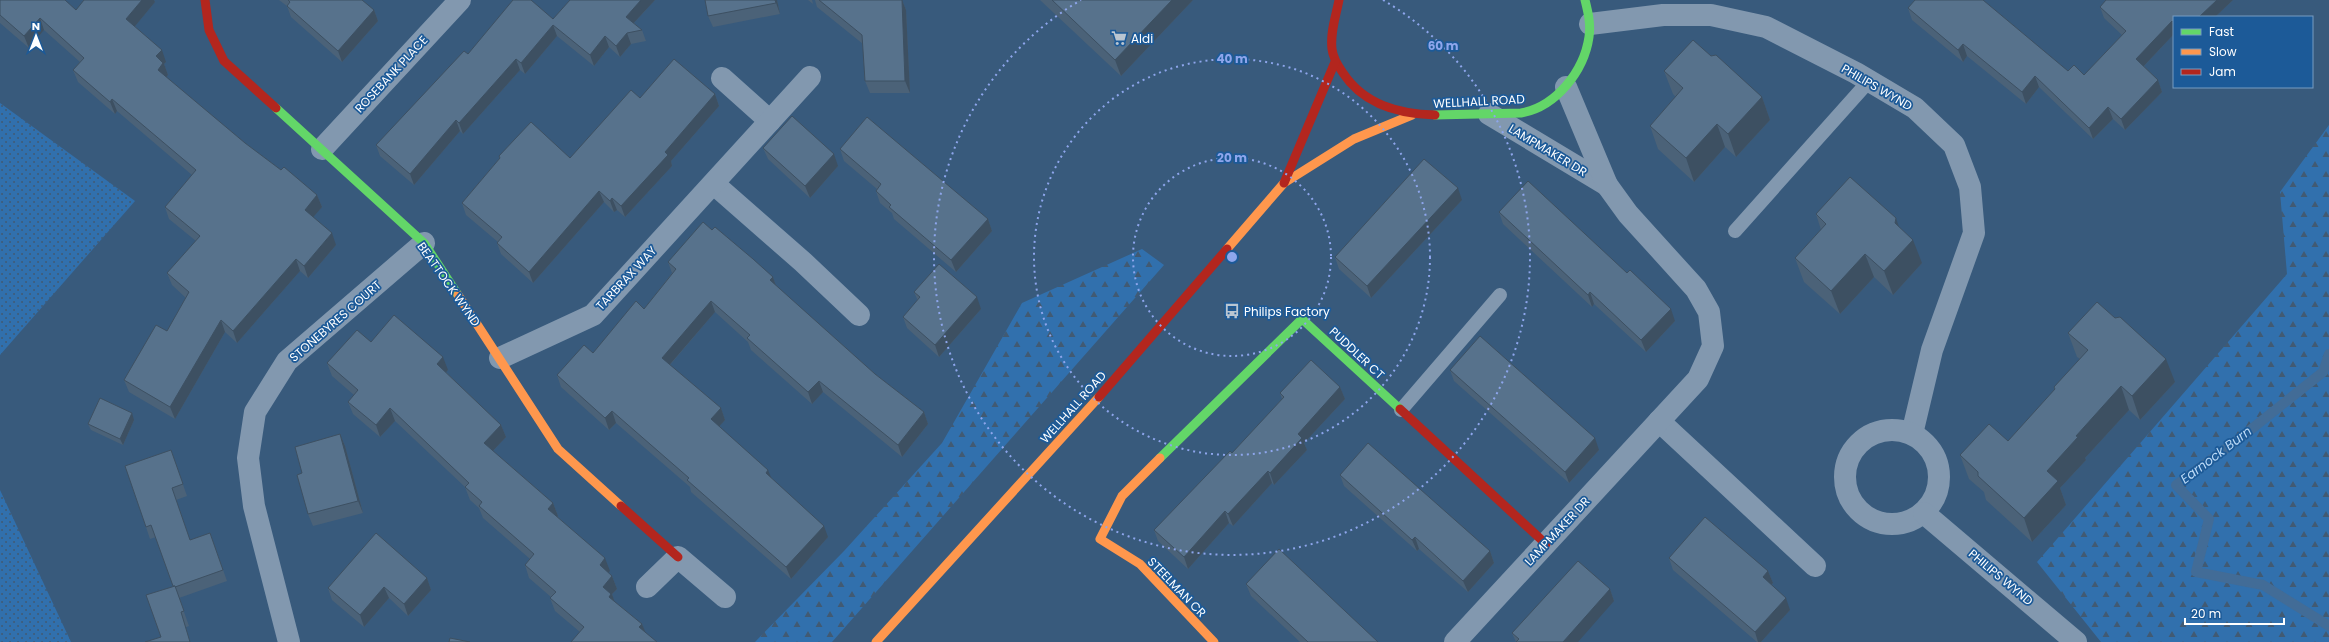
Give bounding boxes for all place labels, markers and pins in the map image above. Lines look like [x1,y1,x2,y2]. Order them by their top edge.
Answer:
supermarket icon: Aldi [1110,29,1128,47]
place label: Aldi [1131,30,1153,47]
centre of rings [1225,250,1239,264]
bus stop icon: Philips Factory [1223,302,1241,320]
place label: Philips Factory [1244,303,1330,320]

